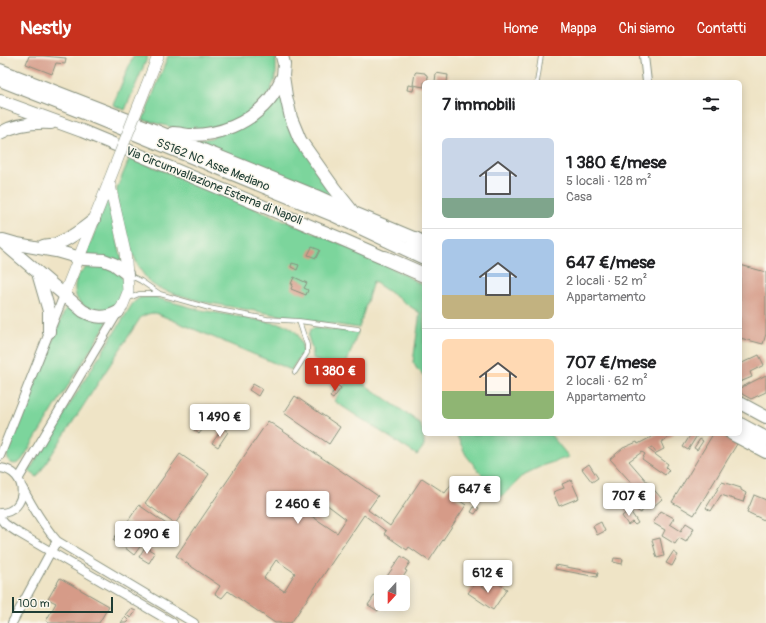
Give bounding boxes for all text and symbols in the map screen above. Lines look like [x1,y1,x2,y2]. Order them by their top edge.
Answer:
text: Nestly [20,16,71,40]
text: Home [503,20,538,37]
text: Mappa [560,20,597,37]
text: Chi siamo [619,20,675,37]
text: Contatti [697,20,746,37]
icon: filters [700,93,722,115]
text: 7 immobili [442,94,515,115]
street label: SS162 NC Asse Mediano [154,135,273,195]
street label: Via Circumvallazione Esterna di Napoli [124,144,304,228]
text: 1 380 €/mese [566,152,666,173]
icon: home [474,154,522,202]
text: 5 locali · 128 m² [566,173,652,189]
text: Casa [566,189,592,205]
text: 647 €/mese [566,252,655,273]
icon: home [474,255,522,303]
text: 2 locali · 52 m² [566,273,647,289]
text: Appartamento [566,289,646,305]
text: 707 €/mese [566,352,656,373]
icon: home [474,355,522,403]
pin: 1 380 € [298,358,372,392]
text: 1 380 € [314,363,356,379]
text: 2 locali · 62 m² [566,373,648,389]
text: Appartamento [566,389,646,405]
pin: 1 490 € [183,404,257,438]
text: 1 490 € [199,409,241,425]
pin: 647 € [447,476,503,510]
text: 647 € [458,481,492,497]
pin: 707 € [601,483,657,517]
text: 707 € [612,488,646,504]
pin: 2 460 € [261,491,335,525]
text: 2 460 € [275,496,321,512]
pin: 2 090 € [110,521,184,555]
text: 2 090 € [124,526,170,542]
pin: 612 € [460,560,516,594]
text: 612 € [472,565,504,581]
north arrow [374,575,410,611]
map controls [374,575,410,611]
scale bar [12,595,113,614]
text: 100 m [18,597,49,610]

